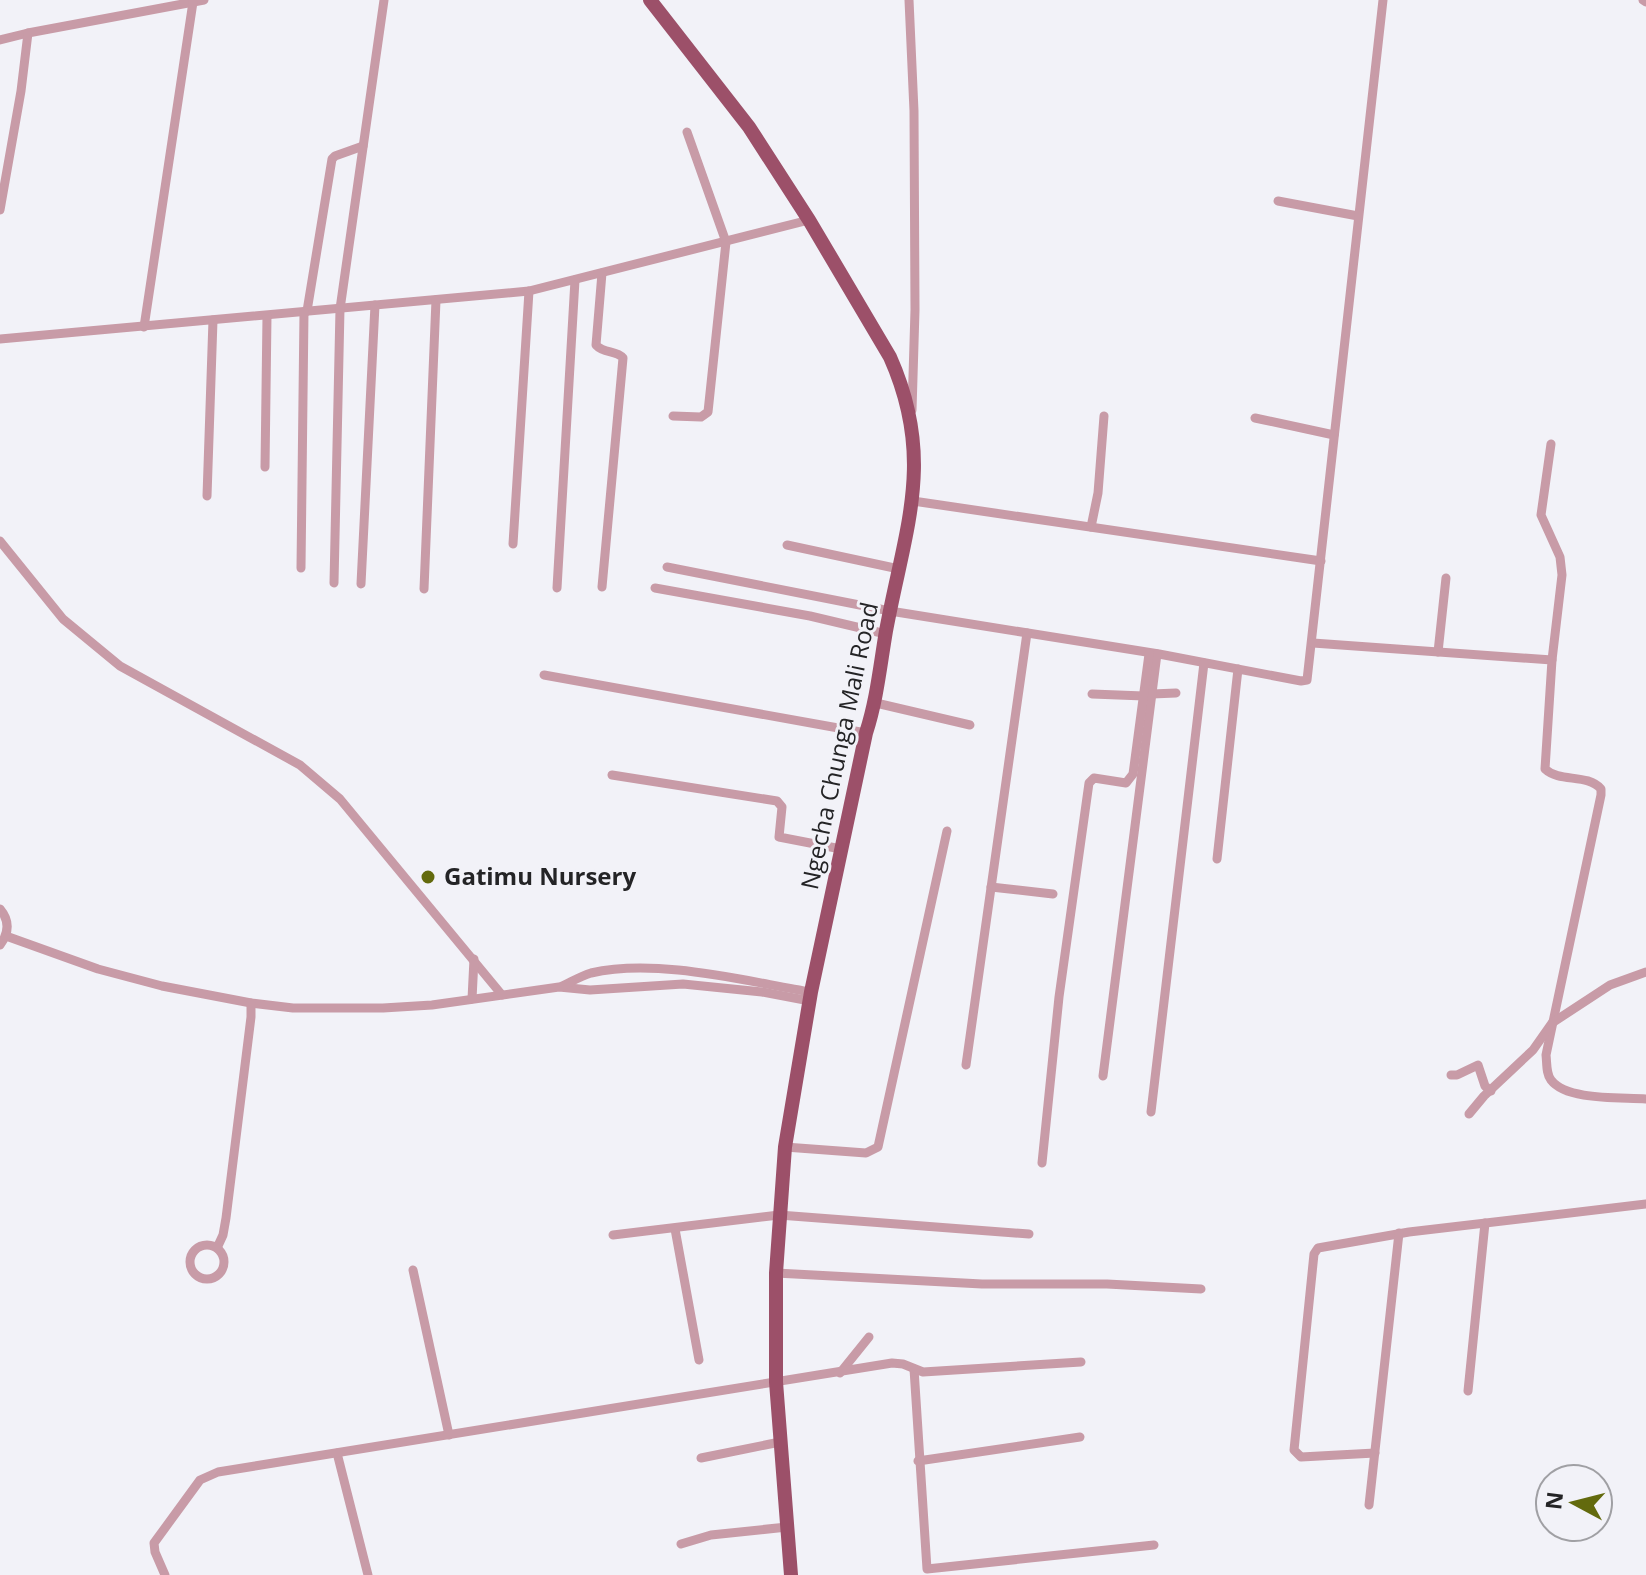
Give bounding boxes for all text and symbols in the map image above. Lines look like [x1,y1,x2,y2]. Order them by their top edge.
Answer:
street label: Ngecha Chunga Mali Road [792,599,885,892]
place label: Gatimu Nursery [444,859,636,892]
marker: Gatimu Nursery [419,868,437,886]
north arrow [1534,1463,1614,1543]
text: N [1537,1490,1569,1511]

